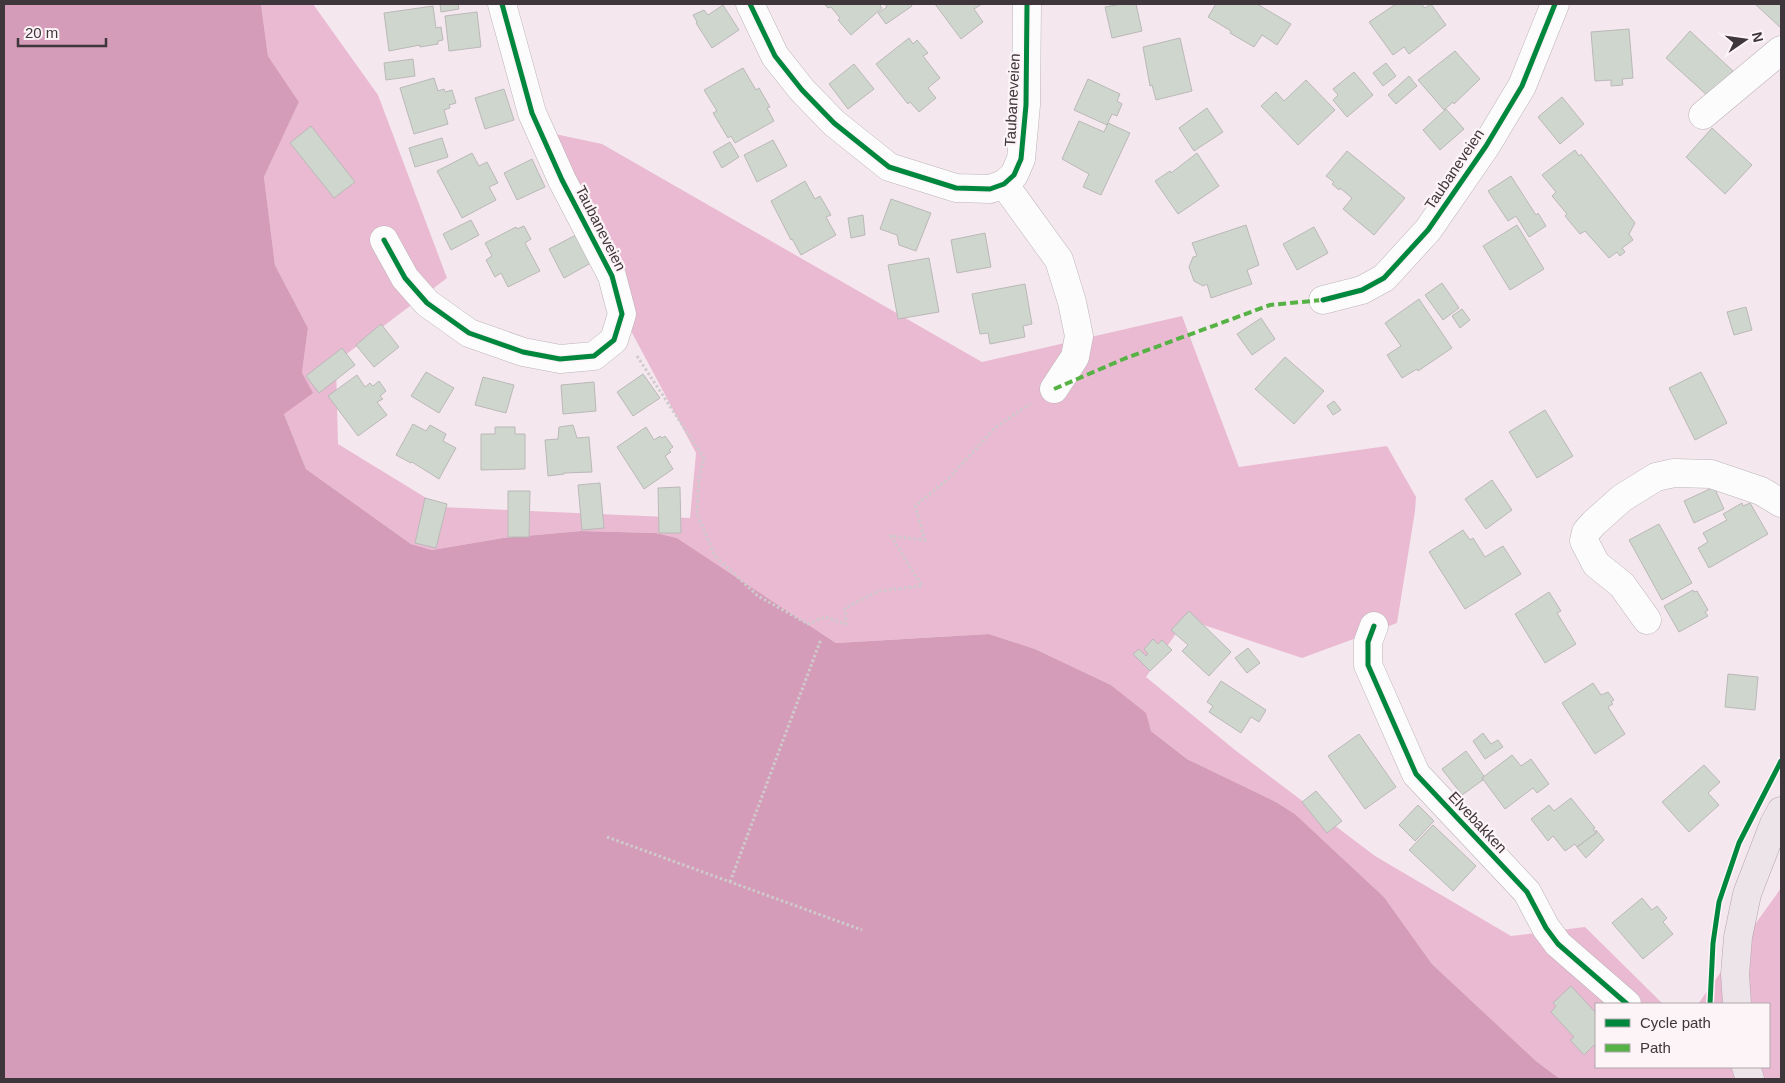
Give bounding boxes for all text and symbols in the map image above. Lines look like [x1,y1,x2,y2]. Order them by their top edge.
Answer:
scale bar [18,15,105,47]
north arrow [1720,15,1770,65]
text: 20 m [25,24,58,41]
text: N [1749,30,1767,44]
street label: Taubaneveien [1001,53,1023,147]
street label: Taubaneveien [1421,126,1487,212]
street label: Taubaneveien [572,183,630,273]
street label: Elvebakken [1445,788,1511,856]
legend [1595,1003,1770,1068]
text: Cycle path [1640,1014,1711,1031]
text: Path [1640,1039,1671,1056]

